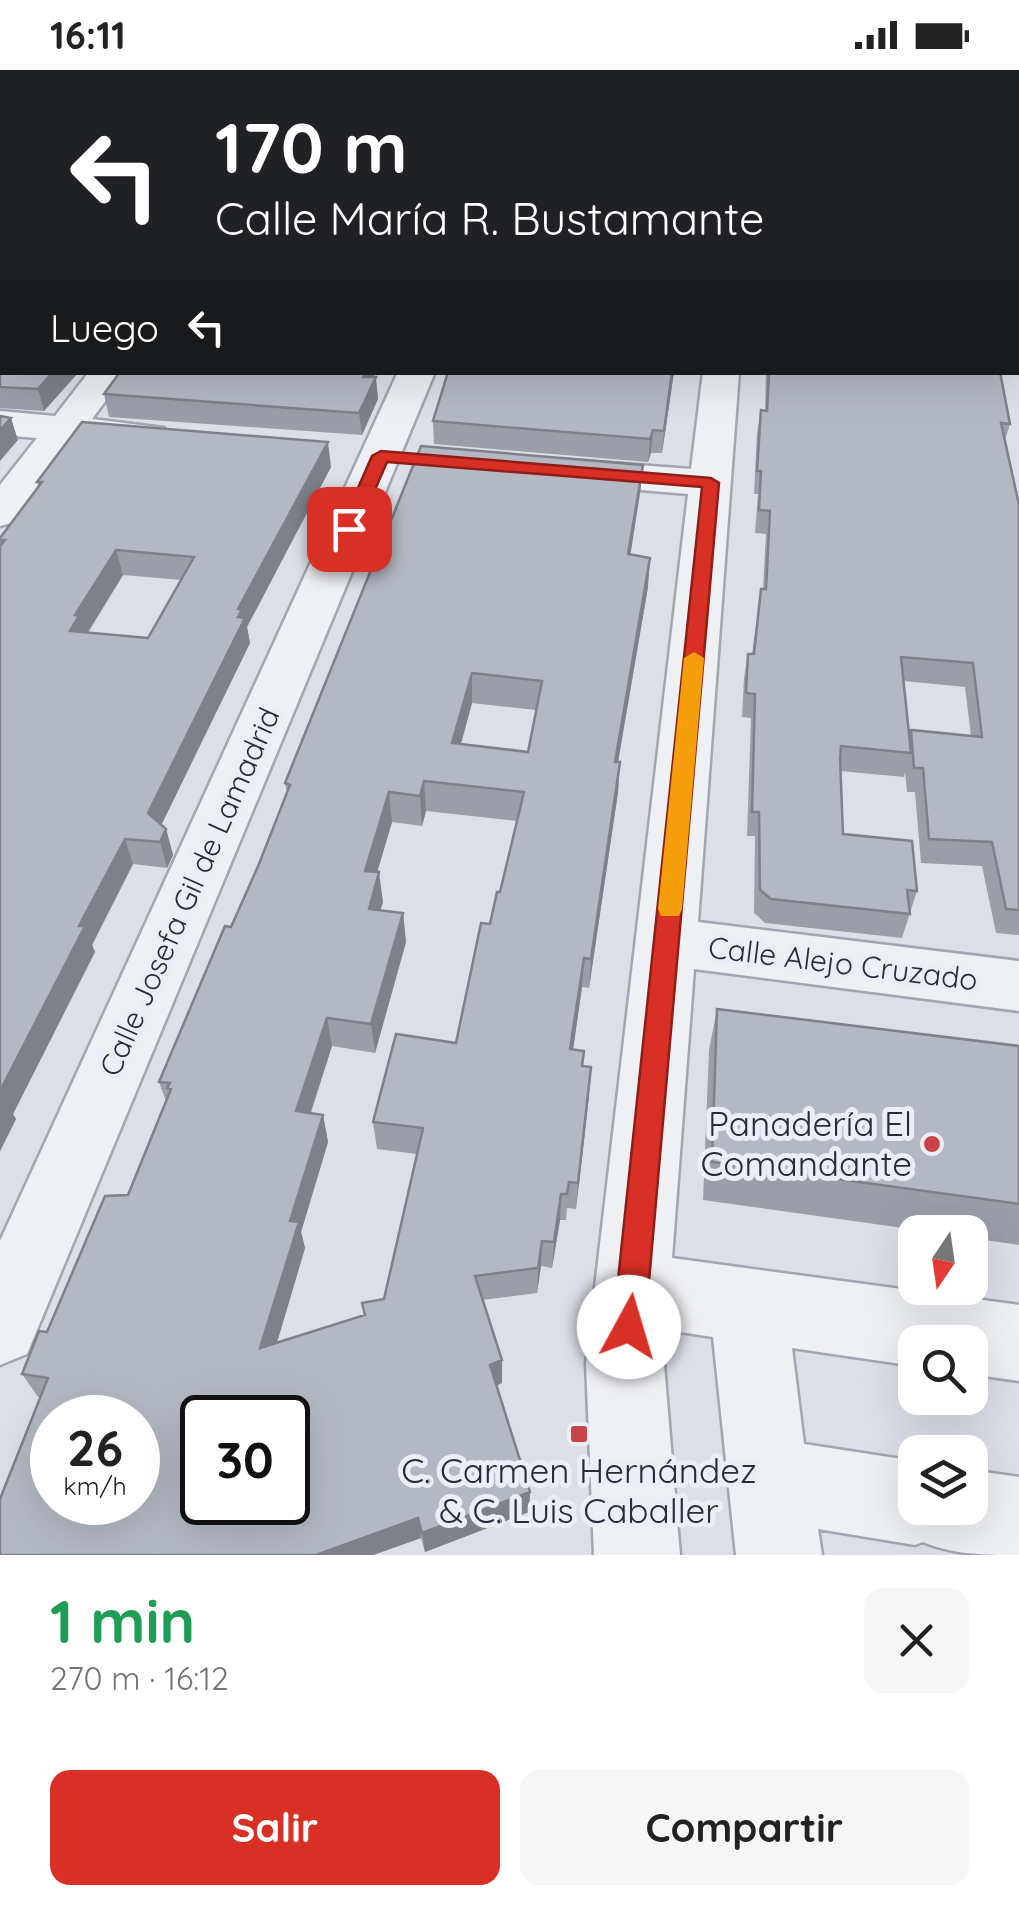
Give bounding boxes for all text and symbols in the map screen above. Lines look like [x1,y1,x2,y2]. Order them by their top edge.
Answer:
text: 16:11 [50,11,126,59]
text: 170 m [215,103,408,191]
icon: left [50,110,180,240]
text: Calle María R. Bustamante [215,190,765,246]
icon: left [179,300,234,355]
text: Luego [50,304,159,352]
pin [307,487,392,572]
icon: arrive [322,502,377,557]
street label: Calle Josefa Gil de Lamadrid [90,701,288,1082]
street label: Calle Alejo Cruzado [706,928,980,998]
place label: Panadería El Comandante [701,1101,912,1185]
marker: Panadería El Comandante [921,1133,943,1155]
north arrow [898,1215,988,1305]
map controls [898,1215,988,1525]
position arrow [577,1275,681,1379]
button: search [898,1325,988,1415]
speed limit sign: 30 [180,1395,310,1525]
text: 26 [67,1416,123,1479]
marker: C. Carmen Hernández & C. Luis Caballer [568,1423,590,1445]
button: layers [898,1435,988,1525]
place label: C. Carmen Hernández & C. Luis Caballer [401,1448,757,1532]
text: km/h [63,1470,127,1501]
text: 1 min [50,1583,195,1658]
button: close [864,1588,969,1693]
text: 270 m · 16:12 [50,1658,229,1698]
button: Salir [50,1770,500,1885]
button: Compartir [520,1770,969,1885]

